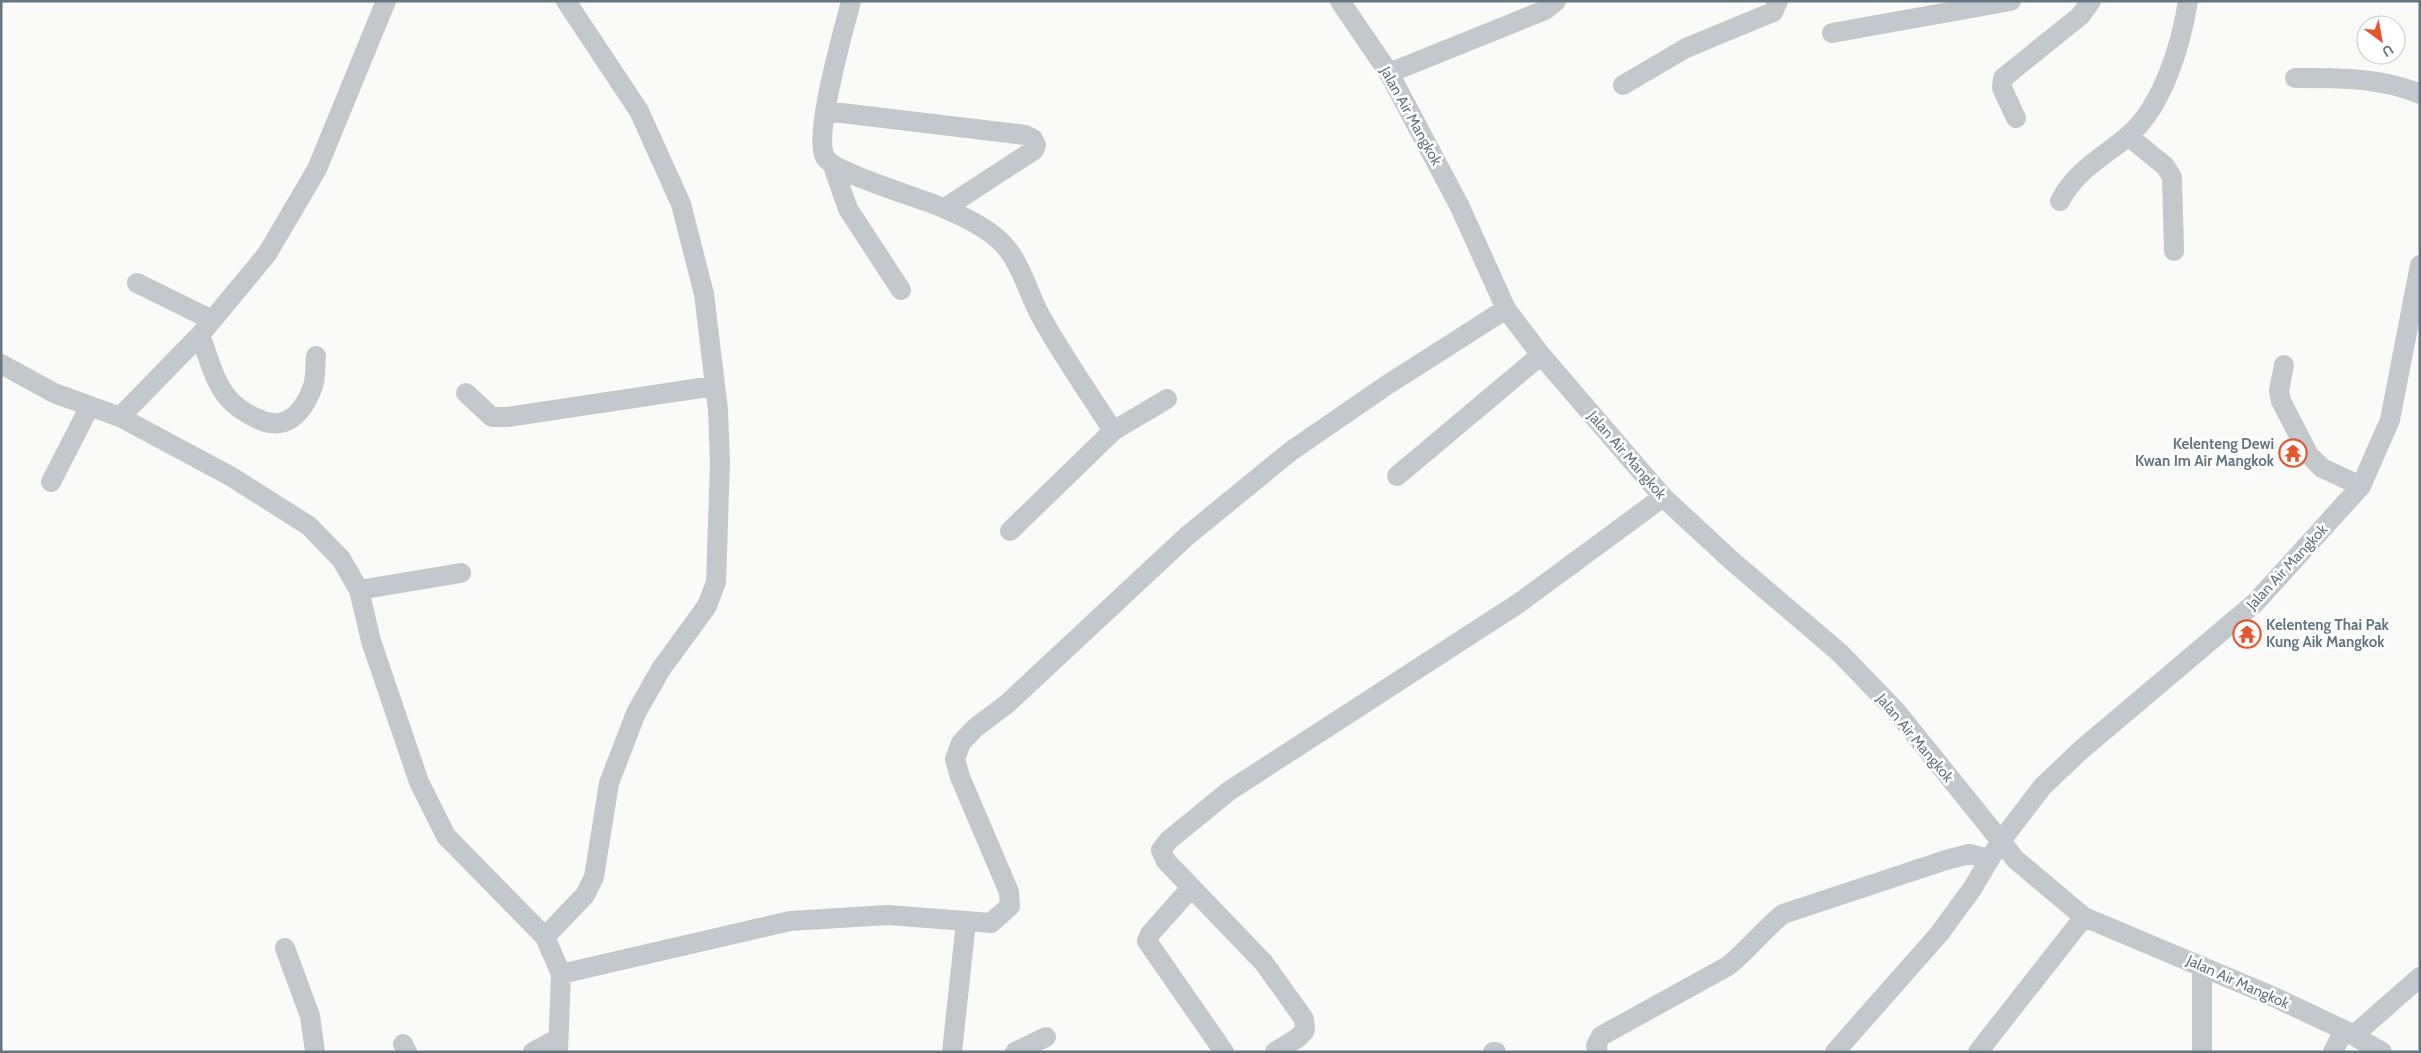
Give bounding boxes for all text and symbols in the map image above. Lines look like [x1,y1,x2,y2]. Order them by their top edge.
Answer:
north arrow [2356,15,2406,65]
text: U [2379,41,2397,61]
street label: Jalan Air Mangkok [1376,62,1446,169]
street label: Jalan Air Mangkok [1583,407,1670,503]
place label: Kelenteng Dewi Kwan Im Air Mangkok [2135,435,2275,470]
temple icon: Kelenteng Dewi Kwan Im Air Mangkok [2278,438,2308,468]
street label: Jalan Air Mangkok [2242,520,2331,614]
place label: Kelenteng Thai Pak Kung Aik Mangkok [2266,616,2390,651]
temple icon: Kelenteng Thai Pak Kung Aik Mangkok [2232,619,2262,649]
street label: Jalan Air Mangkok [1872,689,1958,786]
street label: Jalan Air Mangkok [2183,951,2292,1013]

